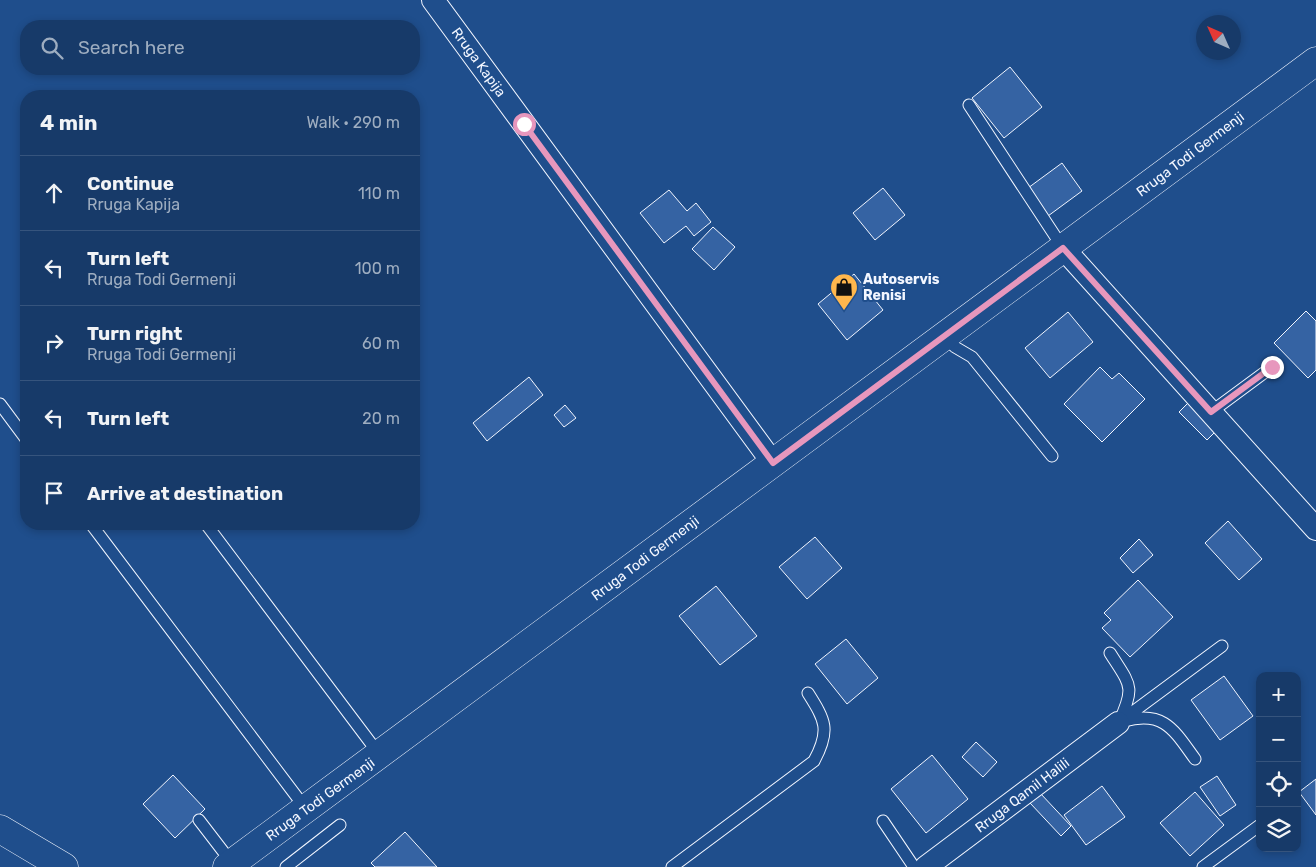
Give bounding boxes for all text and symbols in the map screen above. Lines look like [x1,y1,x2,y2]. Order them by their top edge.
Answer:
north arrow [1196,15,1241,60]
search box [20,20,420,75]
street label: Rruga Kapija [448,24,509,100]
icon: search [38,34,66,62]
text: Search here [78,36,185,59]
street label: Rruga Todi Germenji [1133,108,1248,200]
text: 4 min [40,110,98,135]
text: Walk · 290 m [306,113,400,132]
route start [513,113,536,136]
text: Continue [87,172,174,195]
icon: ahead [40,179,68,207]
text: 110 m [358,184,400,203]
text: Rruga Kapija [87,195,180,214]
text: Turn left [87,247,169,270]
icon: left [40,254,68,282]
text: 100 m [355,259,400,278]
text: Rruga Todi Germenji [87,270,236,289]
place label: Autoservis Renisi [863,271,940,304]
shop icon: Autoservis Renisi [829,272,859,311]
text: Turn right [87,322,182,345]
icon: right [40,329,68,357]
text: 60 m [362,334,400,353]
text: Rruga Todi Germenji [87,345,236,364]
route end [1261,356,1284,379]
icon: left [40,404,68,432]
text: Turn left [87,407,169,430]
text: 20 m [362,409,400,428]
icon: arrive [40,479,68,507]
text: Arrive at destination [87,482,283,505]
street label: Rruga Todi Germenji [588,512,703,604]
map controls [1256,672,1301,852]
button: + [1256,672,1301,717]
button: − [1256,717,1301,762]
street label: Rruga Todi Germenji [263,754,378,845]
street label: Rruga Qamil Halili [972,754,1073,836]
button: locate [1256,762,1301,807]
button: layers [1256,807,1301,852]

